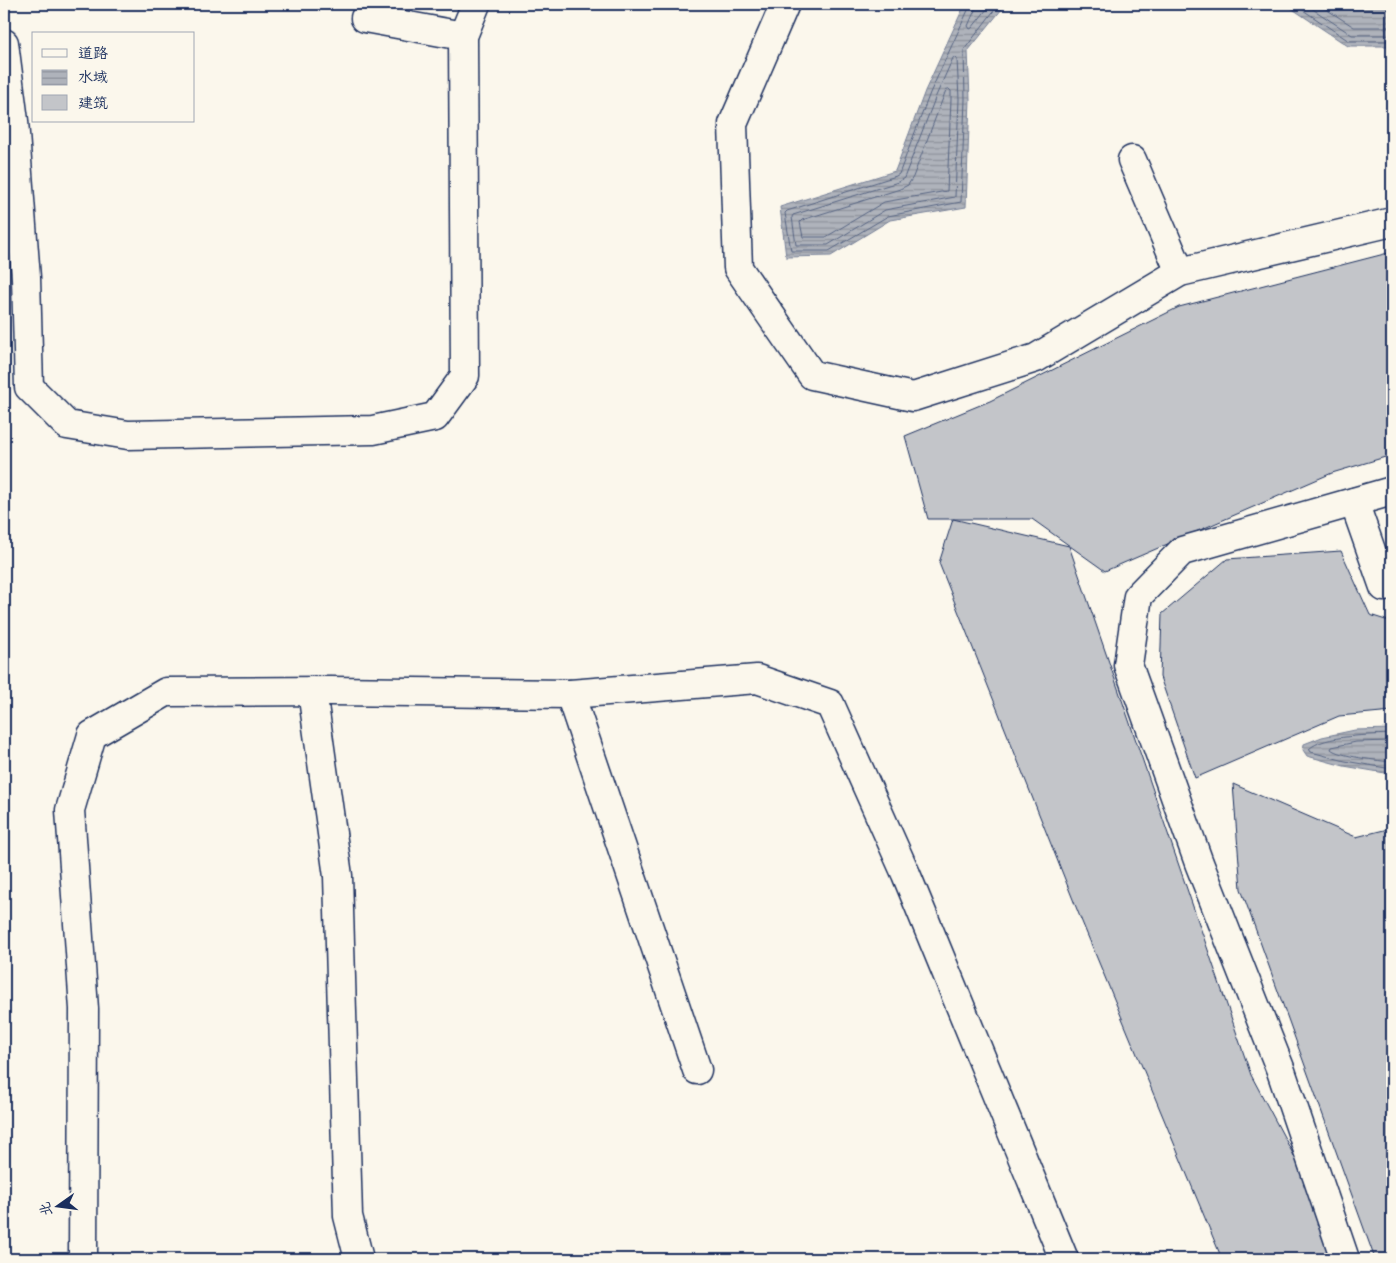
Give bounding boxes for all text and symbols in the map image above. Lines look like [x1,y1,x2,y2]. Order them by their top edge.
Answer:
legend [32,32,195,122]
text: 道路 [78,44,108,63]
text: 水域 [78,68,108,87]
text: 建筑 [78,94,108,113]
north arrow [32,1180,82,1230]
text: 北 [36,1200,56,1218]

